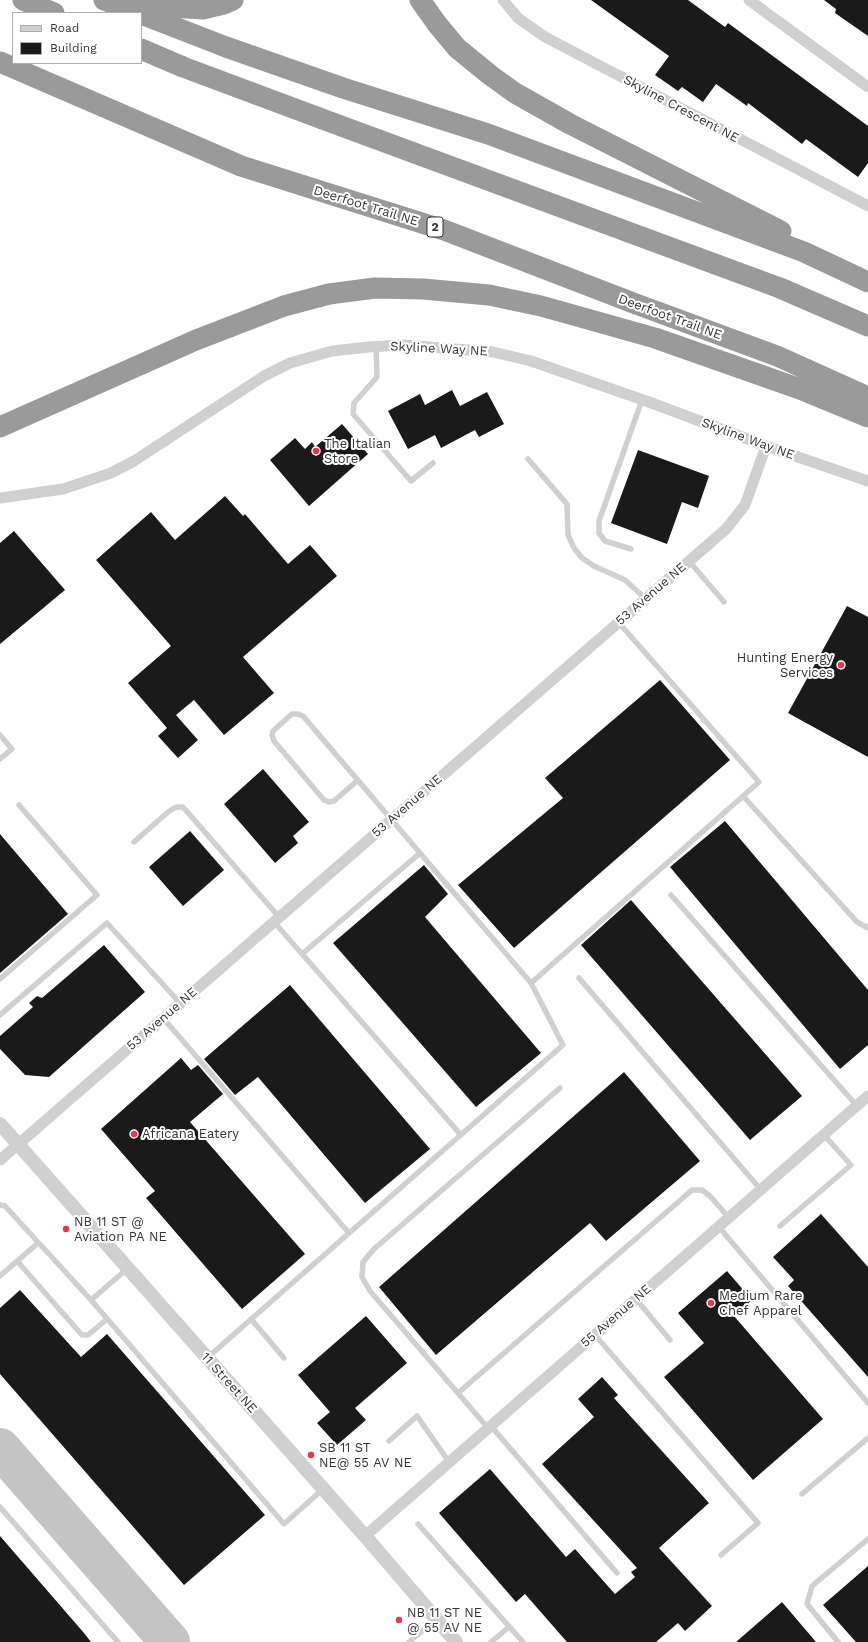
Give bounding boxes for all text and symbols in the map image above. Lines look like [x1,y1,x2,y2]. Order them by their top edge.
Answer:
legend [12,12,142,64]
text: Road [50,21,79,35]
text: Building [50,41,97,55]
street label: Skyline Crescent NE [621,72,741,146]
street label: Deerfoot Trail NE [312,183,420,229]
road number: 2 [427,217,443,237]
street label: Deerfoot Trail NE [616,291,724,343]
street label: Skyline Way NE [390,339,488,359]
street label: Skyline Way NE [699,415,797,463]
place label: The Italian Store [324,436,391,467]
marker: The Italian Store [311,446,321,456]
street label: 53 Avenue NE [613,559,689,629]
place label: Hunting Energy Services [737,650,833,681]
marker: Hunting Energy Services [836,660,846,670]
street label: 53 Avenue NE [369,771,445,841]
street label: 53 Avenue NE [124,984,200,1054]
place label: Africana Eatery [142,1126,239,1142]
marker: Africana Eatery [129,1129,139,1139]
place label: NB 11 ST @ Aviation PA NE [74,1214,167,1245]
marker: NB 11 ST @ Aviation PA NE [61,1224,71,1234]
street label: 55 Avenue NE [578,1281,654,1351]
place label: Medium Rare Chef Apparel [719,1288,803,1319]
marker: Medium Rare Chef Apparel [706,1298,716,1308]
street label: 11 Street NE [198,1350,260,1416]
place label: SB 11 ST NE@ 55 AV NE [319,1440,412,1471]
marker: SB 11 ST NE@ 55 AV NE [306,1450,316,1460]
place label: NB 11 ST NE @ 55 AV NE [407,1605,482,1636]
marker: NB 11 ST NE @ 55 AV NE [394,1615,404,1625]

